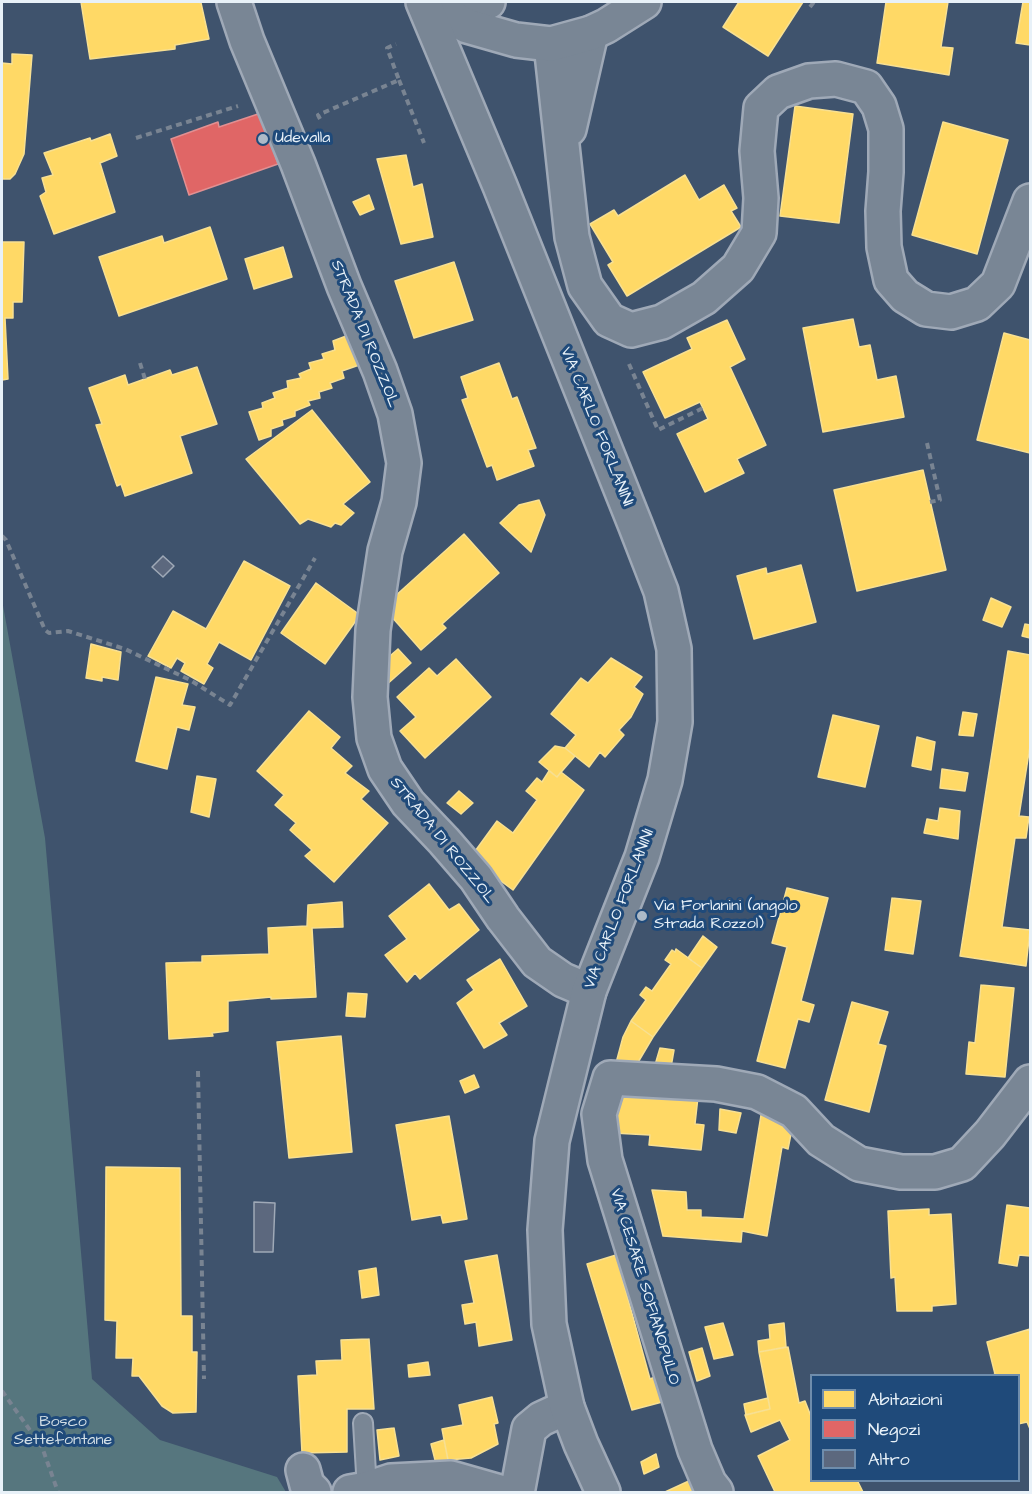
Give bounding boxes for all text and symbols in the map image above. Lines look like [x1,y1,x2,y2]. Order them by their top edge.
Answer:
place label: Udevalla [275,129,330,149]
marker: Udevalla [256,132,270,146]
street label: STRADA DI ROZZOL [326,258,402,410]
street label: VIA CARLO FORLANINI [555,345,637,509]
street label: STRADA DI ROZZOL [385,774,499,908]
street label: VIA CARLO FORLANINI [581,826,659,992]
place label: Via Forlanini (angolo Strada Rozzol) [654,897,797,935]
marker: Via Forlanini (angolo Strada Rozzol) [635,909,649,923]
street label: VIA CESARE SOFIANOPULO [605,1187,683,1387]
legend [810,1374,1020,1482]
text: Abitazioni [868,1387,942,1412]
park label: Bosco Settefontane [14,1413,112,1451]
text: Negozi [868,1417,920,1442]
text: Altro [868,1447,910,1472]

